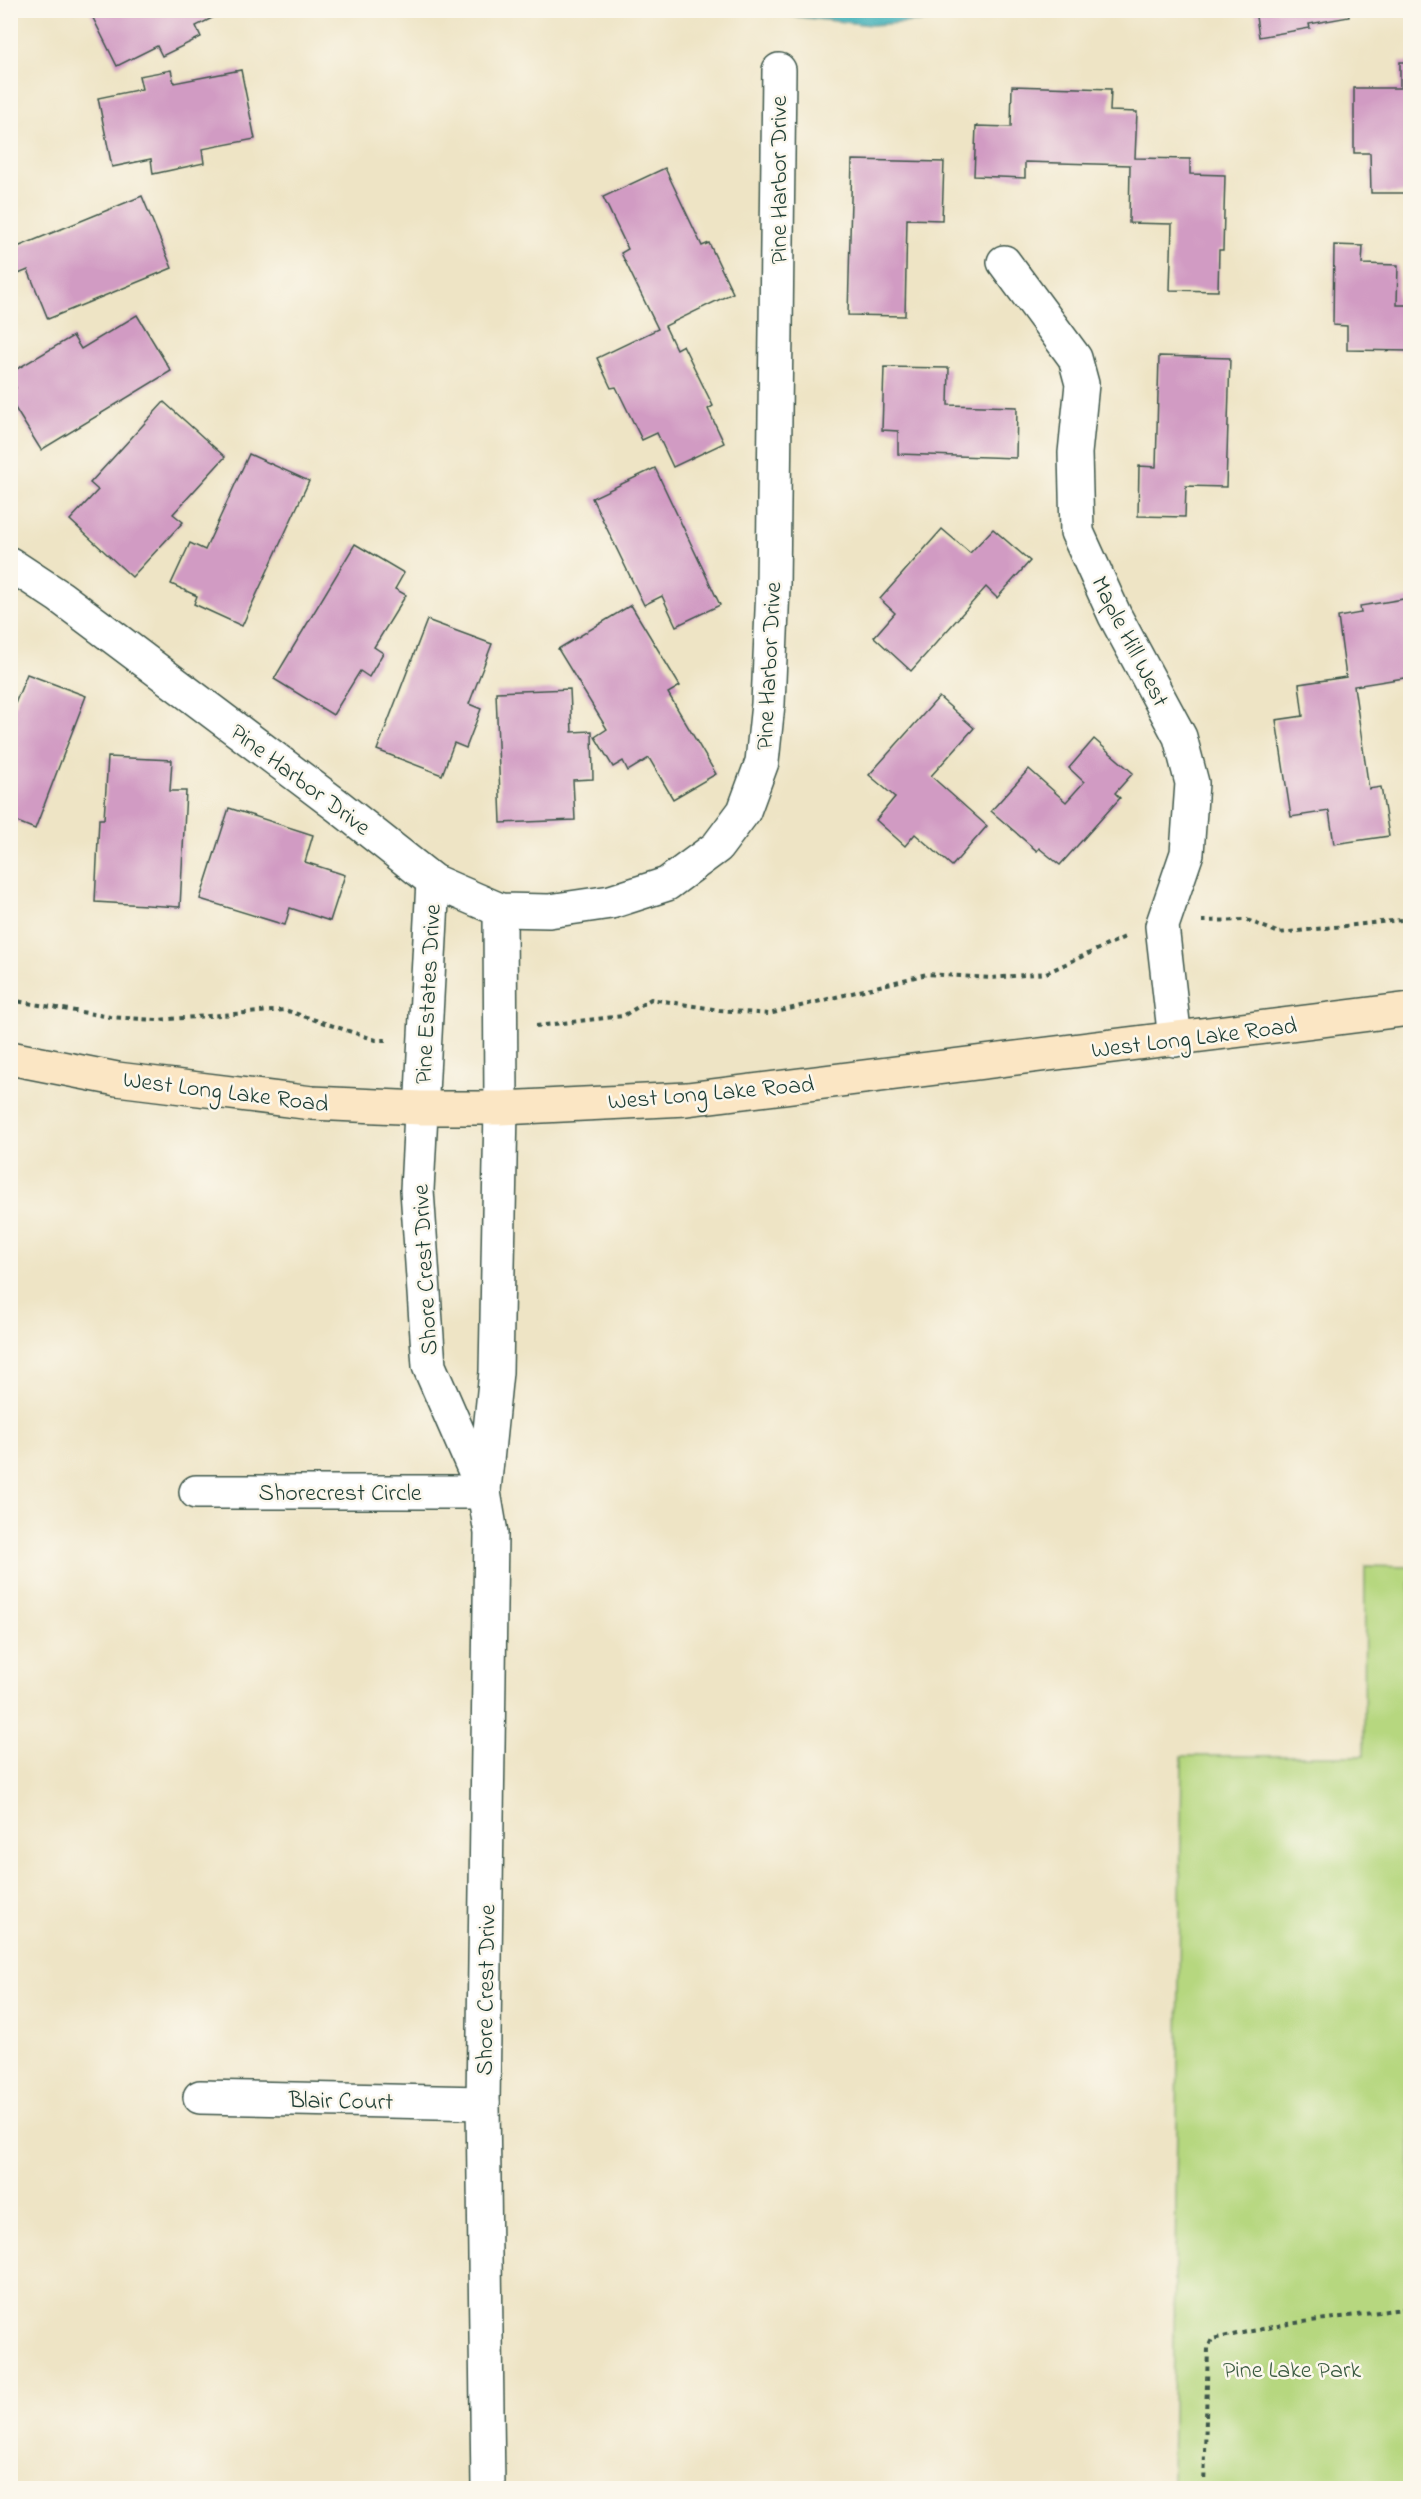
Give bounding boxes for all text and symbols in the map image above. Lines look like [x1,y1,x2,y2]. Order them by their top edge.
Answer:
street label: Pine Harbor Drive [763,96,798,264]
street label: Maple Hill West [1081,571,1177,714]
street label: Pine Harbor Drive [749,581,792,751]
street label: Pine Harbor Drive [222,716,377,846]
street label: Pine Estates Drive [407,903,452,1085]
street label: West Long Lake Road [1089,1009,1300,1069]
street label: West Long Lake Road [121,1064,331,1124]
street label: West Long Lake Road [607,1068,816,1121]
street label: Shore Crest Drive [405,1183,448,1356]
street label: Shorecrest Circle [259,1477,422,1512]
street label: Shore Crest Drive [469,1904,506,2076]
street label: Blair Court [288,2084,393,2121]
park label: Pine Lake Park [1223,2354,1361,2389]

